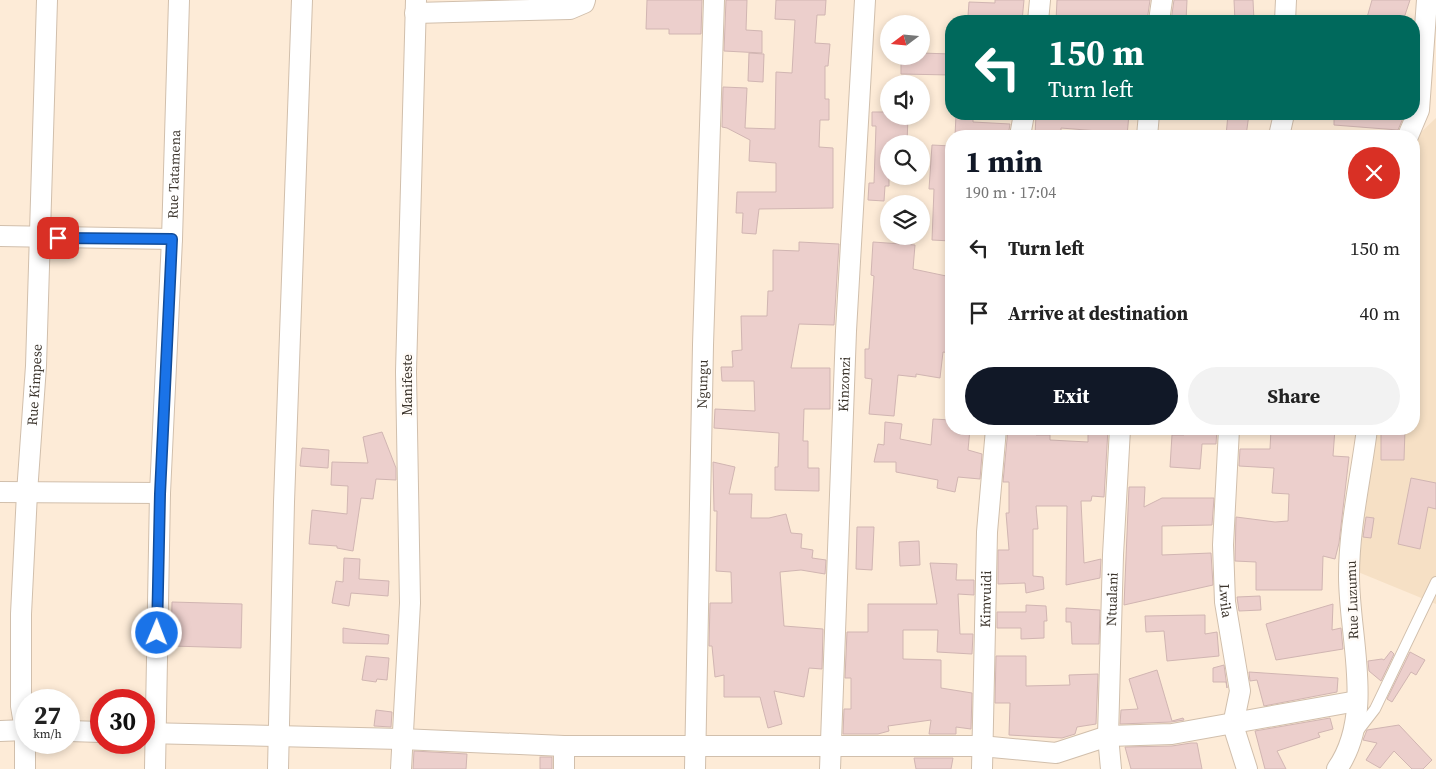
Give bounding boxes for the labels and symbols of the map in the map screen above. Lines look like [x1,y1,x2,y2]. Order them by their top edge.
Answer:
north arrow [880,15,930,65]
street label: Rue Tatamena [163,129,185,219]
pin [37,217,79,259]
street label: Rue Kimpese [22,344,47,426]
street label: Manifeste [397,354,417,416]
street label: Kinzonzi [833,356,855,412]
street label: Ngungu [692,359,713,409]
street label: Rue Luzumu [1341,560,1363,640]
street label: Kimvuidi [975,570,996,628]
street label: Ntualani [1101,572,1123,626]
street label: Lwila [1214,584,1238,620]
position arrow [130,606,182,658]
speed limit sign: 30 [90,689,155,754]

